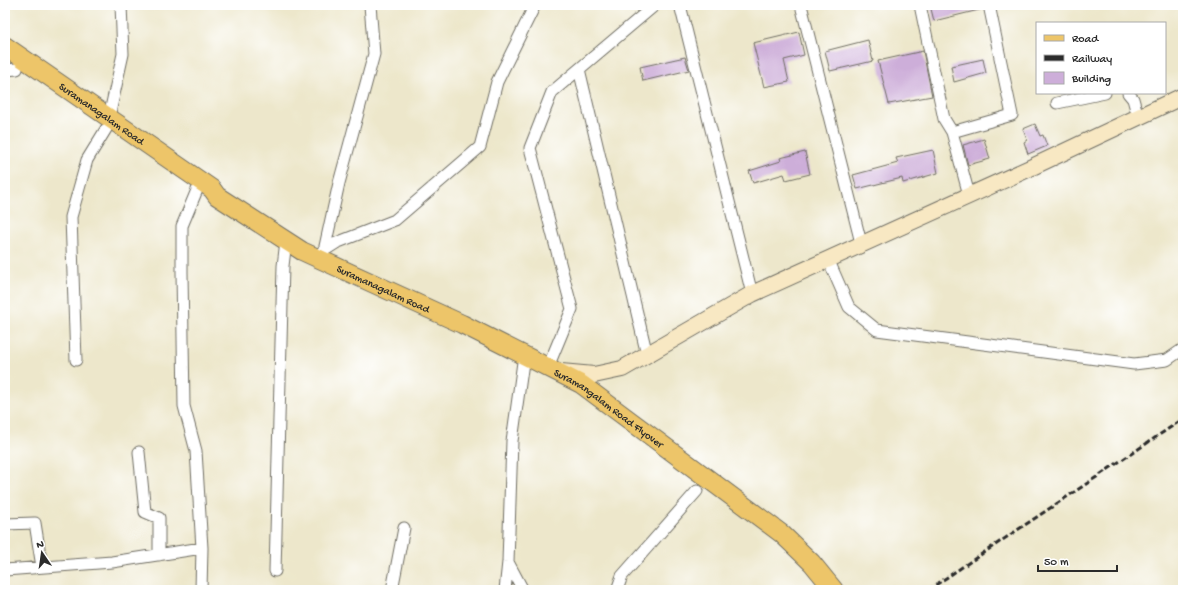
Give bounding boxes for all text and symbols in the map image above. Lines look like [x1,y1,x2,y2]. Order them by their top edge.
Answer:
legend [1036,22,1166,94]
text: Road [1072,33,1099,47]
text: Railway [1072,53,1112,67]
text: Building [1071,73,1111,87]
street label: Suramanagalam Road [56,81,147,149]
street label: Suramanagalam Road [334,264,432,317]
street label: Suramangalam Road Flyover [551,367,666,452]
north arrow [22,533,62,573]
text: N [35,539,45,552]
scale bar [1038,547,1117,573]
text: 50 m [1044,556,1069,570]

